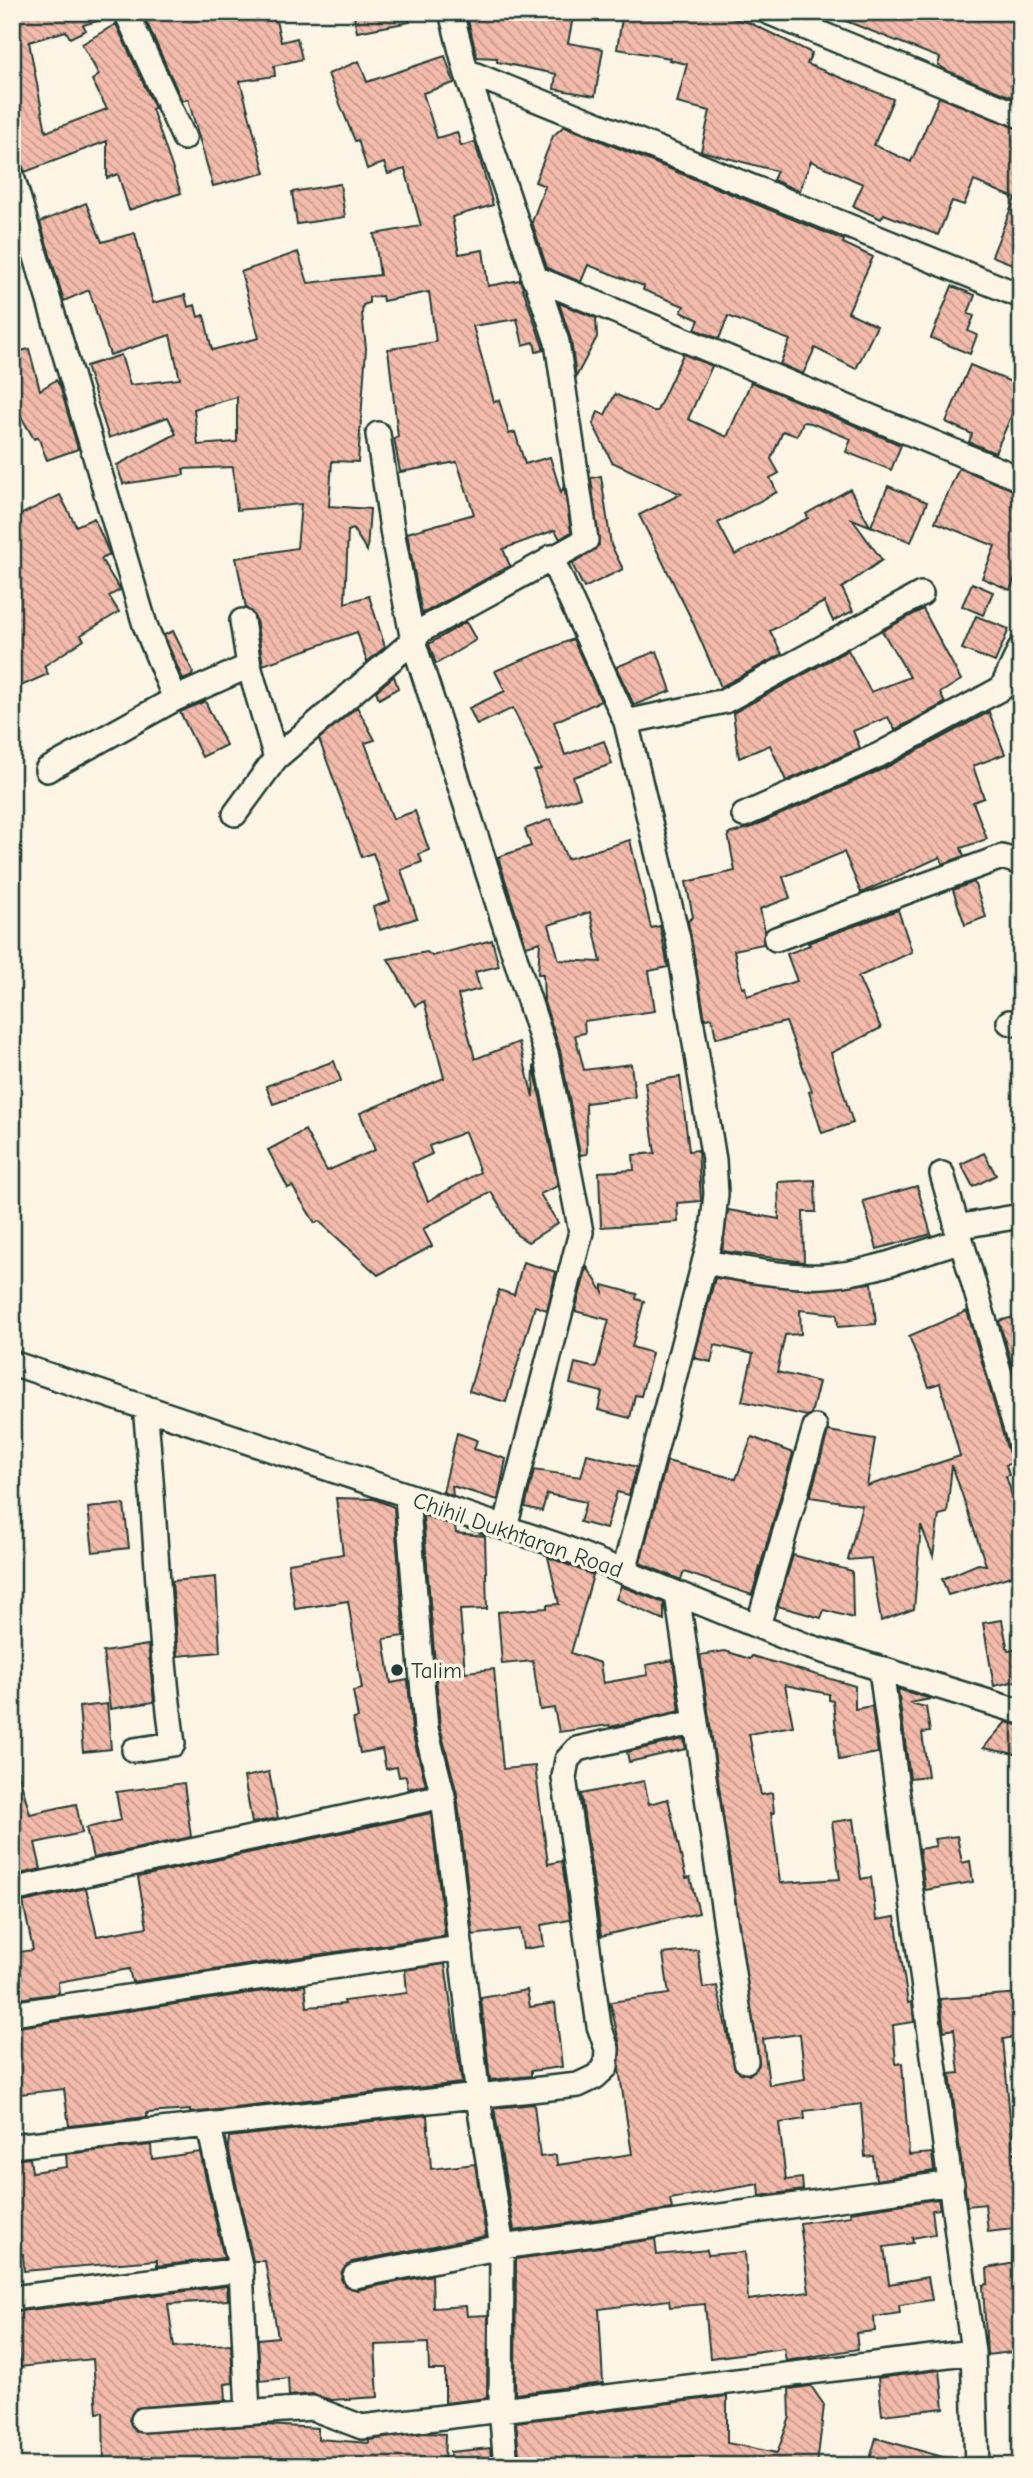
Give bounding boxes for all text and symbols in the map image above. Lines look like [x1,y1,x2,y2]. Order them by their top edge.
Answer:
street label: Chihil Dukhtaran Road [410,1486,626,1584]
place label: Talim [411,1657,462,1684]
marker: Talim [389,1662,405,1678]

